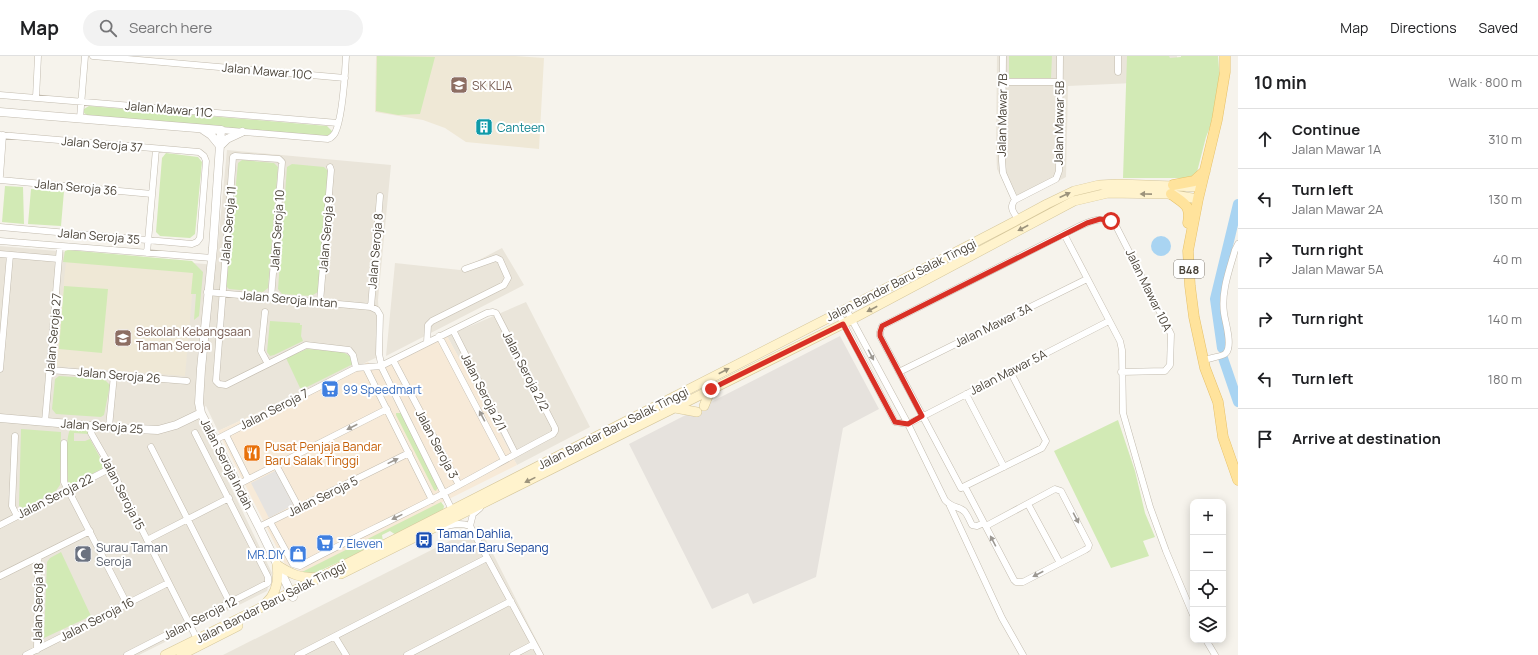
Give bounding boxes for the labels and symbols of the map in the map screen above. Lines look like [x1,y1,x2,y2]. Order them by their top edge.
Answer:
street label: Jalan Mawar 10C [221,59,313,83]
street label: Jalan Mawar 7B [993,73,1011,157]
school or university icon: SK KLIA [449,75,469,95]
place label: SK KLIA [472,77,513,94]
street label: Jalan Mawar 5B [1050,81,1068,165]
street label: Jalan Mawar 11C [124,97,214,121]
building icon: Canteen [474,117,494,137]
place label: Canteen [497,119,545,136]
street label: Jalan Seroja 37 [61,132,143,156]
street label: Jalan Seroja 36 [34,175,118,199]
street label: Jalan Seroja 11 [216,185,240,265]
street label: Jalan Seroja 10 [266,189,288,271]
one-way arrow [1140,190,1152,197]
one-way arrow [1060,192,1071,198]
street label: Jalan Seroja 9 [314,195,338,273]
street label: Jalan Seroja 8 [363,212,387,290]
route start [1102,212,1120,230]
street label: Jalan Seroja 35 [57,224,141,248]
one-way arrow [1018,224,1029,231]
street label: Jalan Bandar Baru Salak Tinggi [823,235,979,325]
street label: Jalan Mawar 10A [1122,246,1176,334]
road number: B48 [1174,260,1204,278]
street label: Jalan Seroja Intan [240,286,338,312]
street label: Jalan Seroja 27 [41,292,65,376]
street label: Jalan Mawar 3A [951,299,1035,351]
one-way arrow [866,305,877,312]
place label: Sekolah Kebangsaan Taman Seroja [136,323,251,354]
school or university icon: Sekolah Kebangsaan Taman Seroja [113,328,133,348]
street label: Jalan Seroja 2/2 [499,328,553,414]
street label: Jalan Mawar 5A [966,345,1050,399]
street label: Jalan Seroja 2/1 [457,350,511,434]
one-way arrow [868,350,875,361]
street label: Jalan Seroja 26 [77,363,161,387]
one-way arrow [718,368,730,374]
supermarket icon: 99 Speedmart [320,379,340,399]
route end [702,380,720,398]
place label: 99 Speedmart [343,381,422,398]
street label: Jalan Bandar Baru Salak Tinggi [535,383,691,473]
street label: Jalan Seroja 7 [237,384,311,434]
street label: Jalan Seroja 3 [412,407,462,481]
one-way arrow [479,411,485,422]
street label: Jalan Seroja 25 [60,415,144,437]
street label: Jalan Seroja Indah [197,416,257,512]
one-way arrow [346,424,358,430]
place label: Pusat Penjaja Bandar Baru Salak Tinggi [265,438,382,469]
restaurant icon: Pusat Penjaja Bandar Baru Salak Tinggi [242,443,262,463]
street label: Jalan Seroja 15 [97,453,149,533]
one-way arrow [387,458,399,464]
street label: Jalan Seroja 22 [14,470,96,522]
street label: Jalan Seroja 5 [285,472,361,520]
one-way arrow [524,476,536,483]
one-way arrow [1072,512,1079,524]
one-way arrow [391,514,403,520]
place label: Taman Dahlia, Bandar Baru Sepang [437,525,549,556]
bus stop icon: Taman Dahlia, Bandar Baru Sepang [414,530,434,550]
supermarket icon: 7 Eleven [315,533,335,553]
place label: 7 Eleven [338,535,383,552]
one-way arrow [990,535,997,546]
place label: Surau Taman Seroja [96,539,168,570]
mosque icon: Surau Taman Seroja [73,544,93,564]
shop icon: MR.DIY [288,544,308,564]
place label: MR.DIY [247,546,285,563]
street label: Jalan Bandar Baru Salak Tinggi [193,557,349,647]
street label: Jalan Seroja 18 [29,563,47,643]
one-way arrow [1032,571,1044,578]
street label: Jalan Seroja 12 [160,592,240,644]
street label: Jalan Seroja 16 [57,593,137,645]

